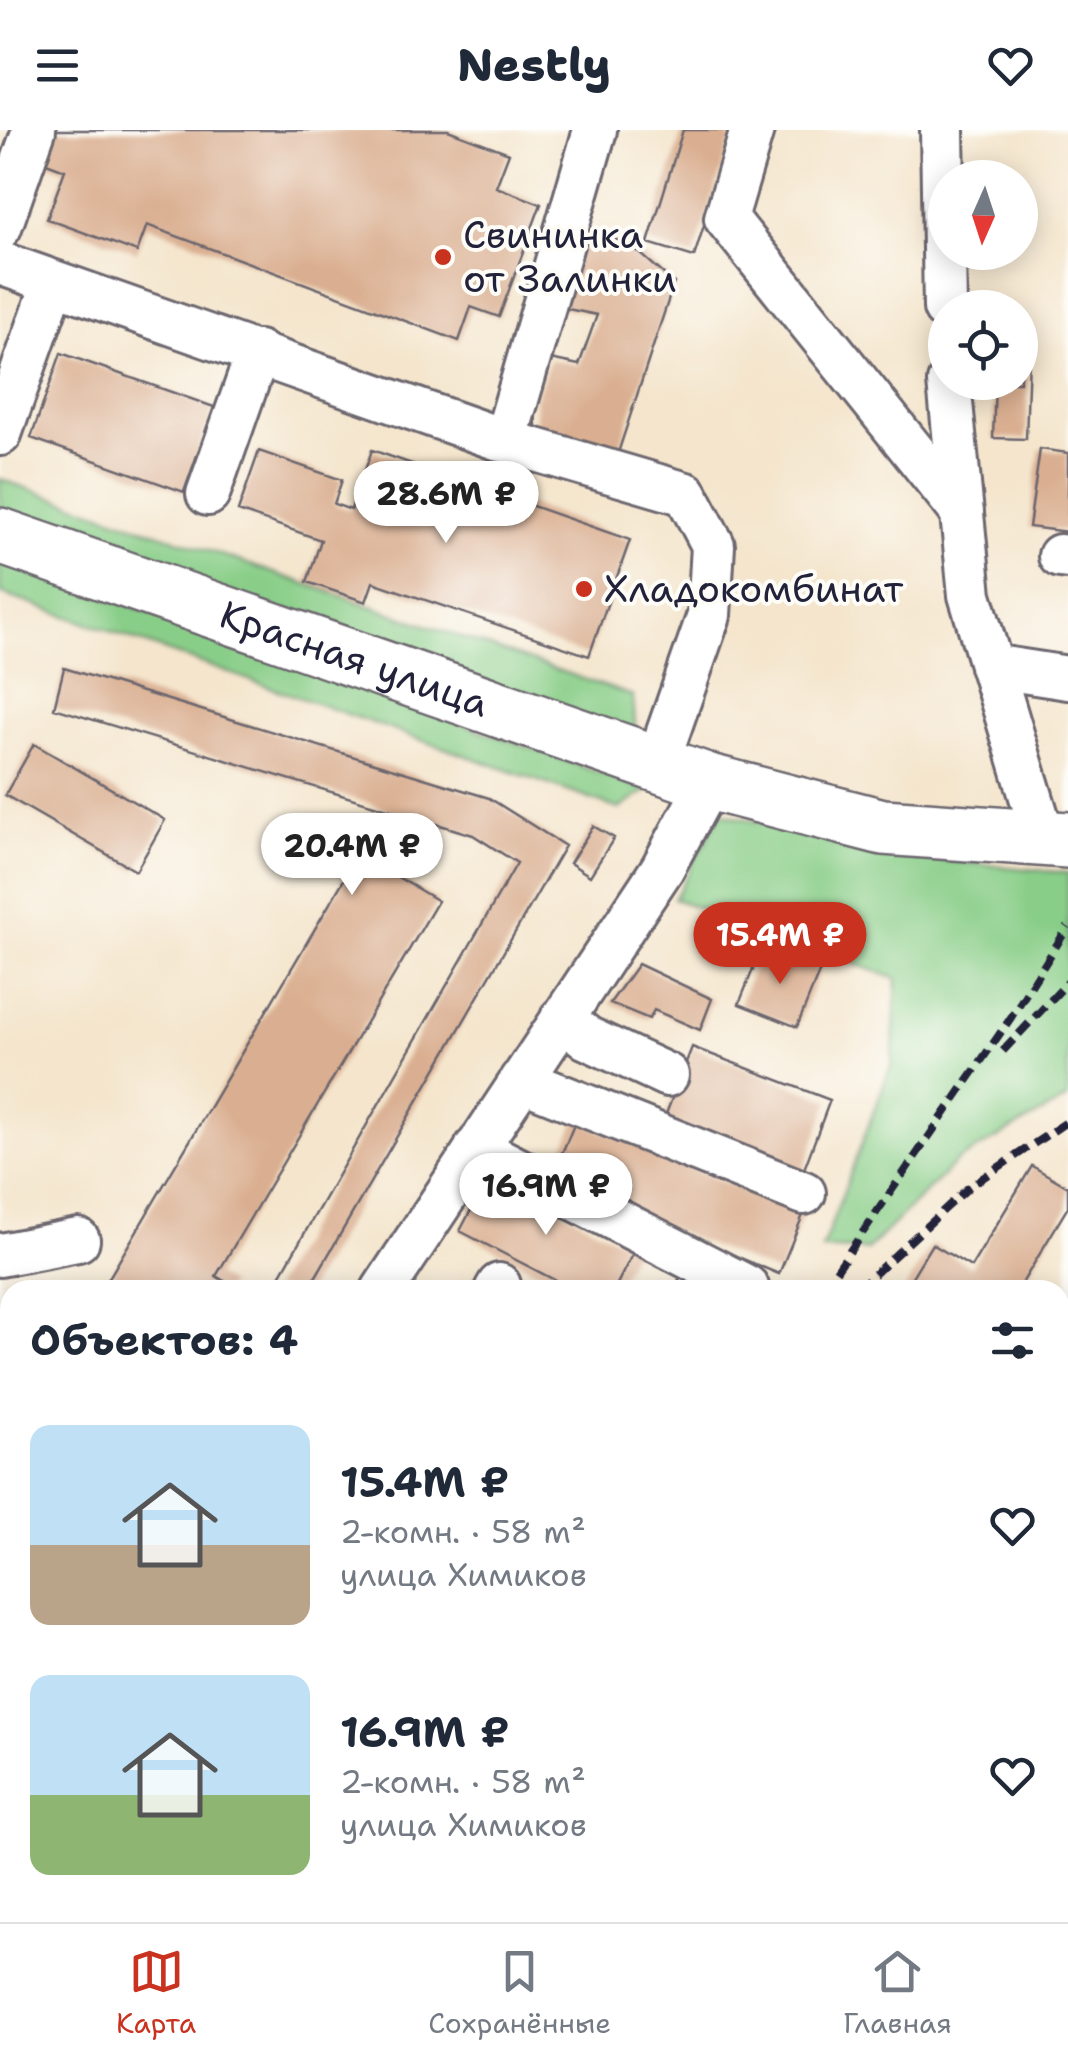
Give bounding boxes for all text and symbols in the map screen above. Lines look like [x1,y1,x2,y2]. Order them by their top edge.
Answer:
text: Nestly [457,35,611,95]
icon: menu [30,38,85,93]
icon: heart [983,38,1038,93]
north arrow [928,160,1038,270]
map controls [928,160,1038,400]
place label: Свининка от Залинки [463,209,677,304]
marker: Свининка от Залинки [432,246,454,268]
button: locate [928,290,1038,400]
pin: 28.6M ₽ [354,461,538,546]
text: 28.6M ₽ [376,472,516,515]
place label: Хладокомбинат [604,563,904,614]
marker: Хладокомбинат [573,578,595,600]
street label: Красная улица [213,588,496,729]
pin: 20.4M ₽ [260,813,444,898]
text: 20.4M ₽ [283,824,421,867]
pin: 15.4M ₽ [688,902,872,987]
text: 15.4M ₽ [715,913,845,956]
pin: 16.9M ₽ [454,1153,638,1238]
text: 16.9M ₽ [481,1164,611,1207]
text: Объектов: 4 [30,1312,298,1368]
icon: filters [985,1313,1040,1368]
text: 15.4M ₽ [340,1454,510,1510]
icon: home [110,1465,230,1585]
icon: heart [985,1498,1040,1553]
text: 2-комн. · 58 m² [340,1510,586,1553]
text: улица Химиков [340,1553,587,1596]
text: 16.9M ₽ [340,1704,510,1760]
icon: home [110,1715,230,1835]
icon: heart [985,1748,1040,1803]
text: 2-комн. · 58 m² [340,1760,586,1803]
text: улица Химиков [340,1803,587,1846]
tab: Карта [116,1944,196,2042]
tab: Сохранённые [428,1944,611,2042]
tab: Главная [843,1944,952,2042]

